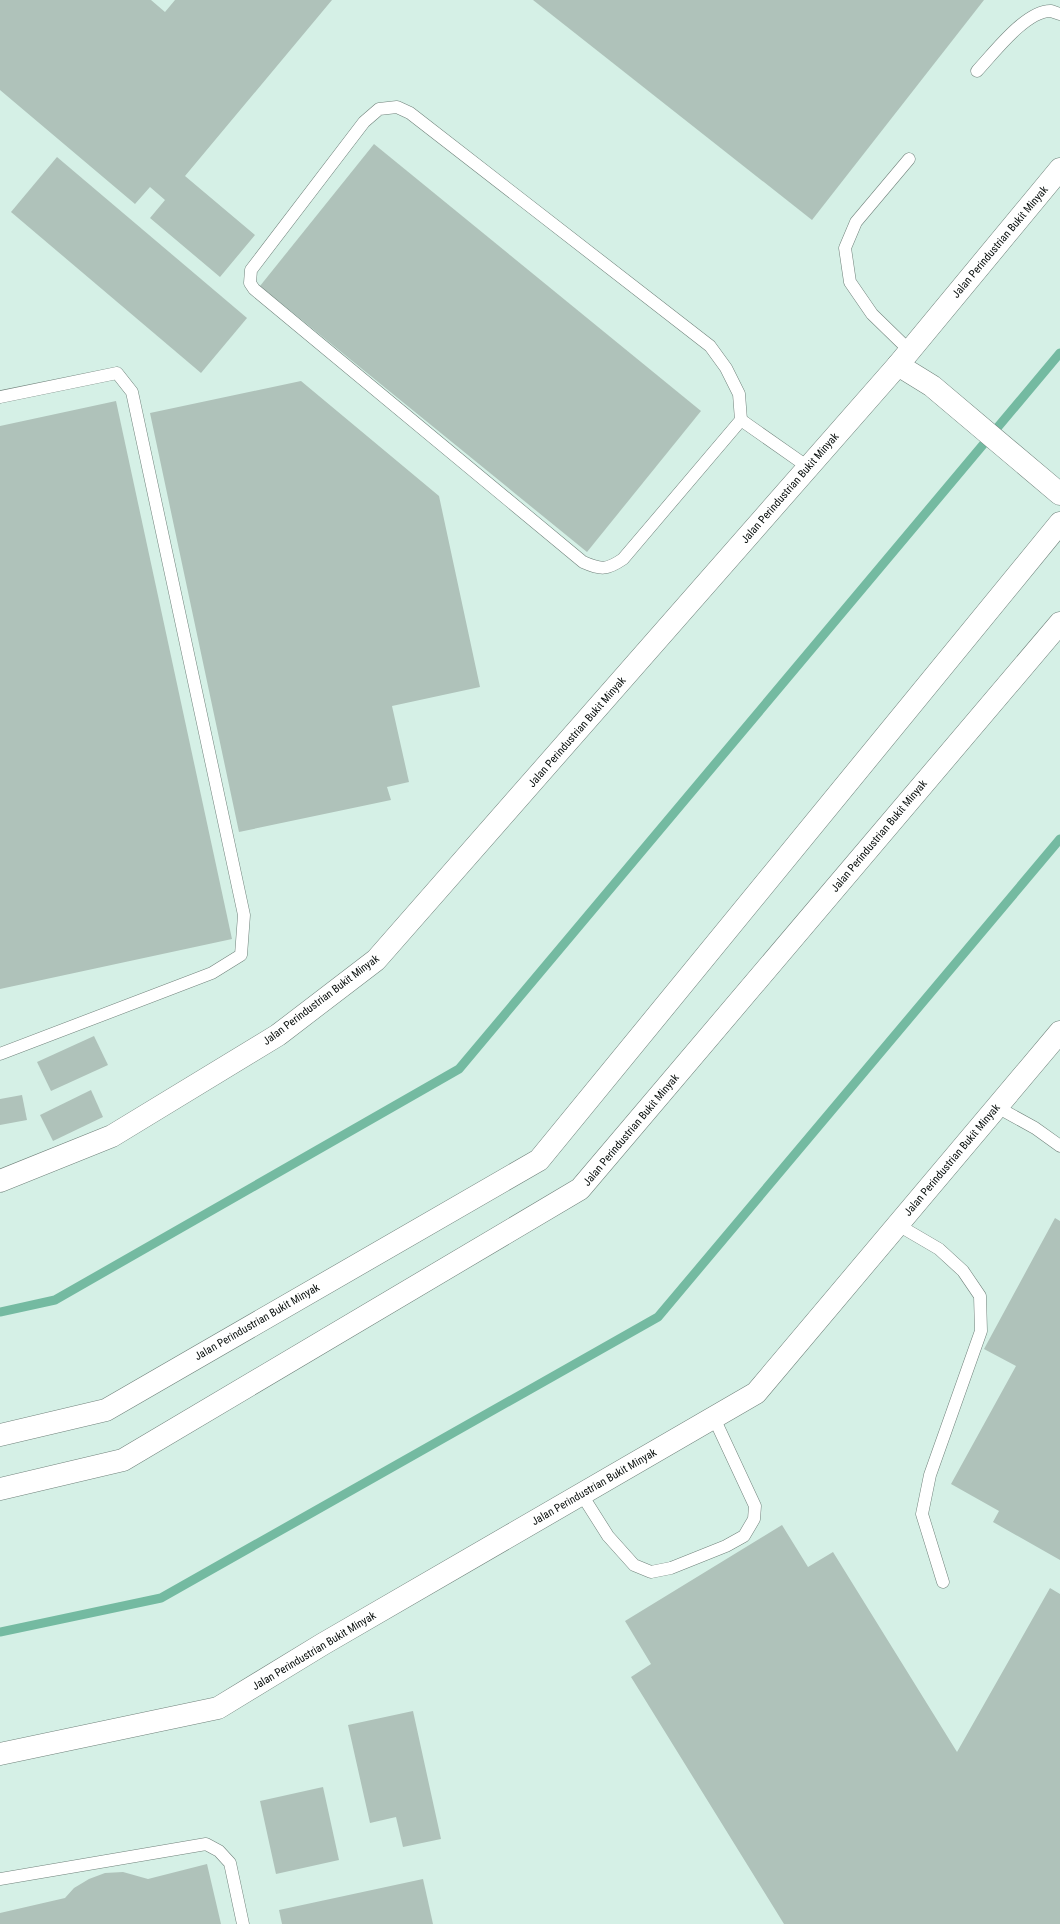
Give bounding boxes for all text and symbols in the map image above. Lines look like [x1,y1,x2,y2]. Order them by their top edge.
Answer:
street label: Jalan Perindustrian Bukit Minyak [949,183,1051,301]
street label: Jalan Perindustrian Bukit Minyak [738,430,842,546]
street label: Jalan Perindustrian Bukit Minyak [525,674,629,790]
street label: Jalan Perindustrian Bukit Minyak [828,777,930,895]
street label: Jalan Perindustrian Bukit Minyak [260,952,382,1048]
street label: Jalan Perindustrian Bukit Minyak [580,1071,682,1189]
street label: Jalan Perindustrian Bukit Minyak [901,1101,1003,1219]
street label: Jalan Perindustrian Bukit Minyak [192,1281,322,1363]
street label: Jalan Perindustrian Bukit Minyak [529,1446,659,1528]
street label: Jalan Perindustrian Bukit Minyak [250,1609,378,1693]

